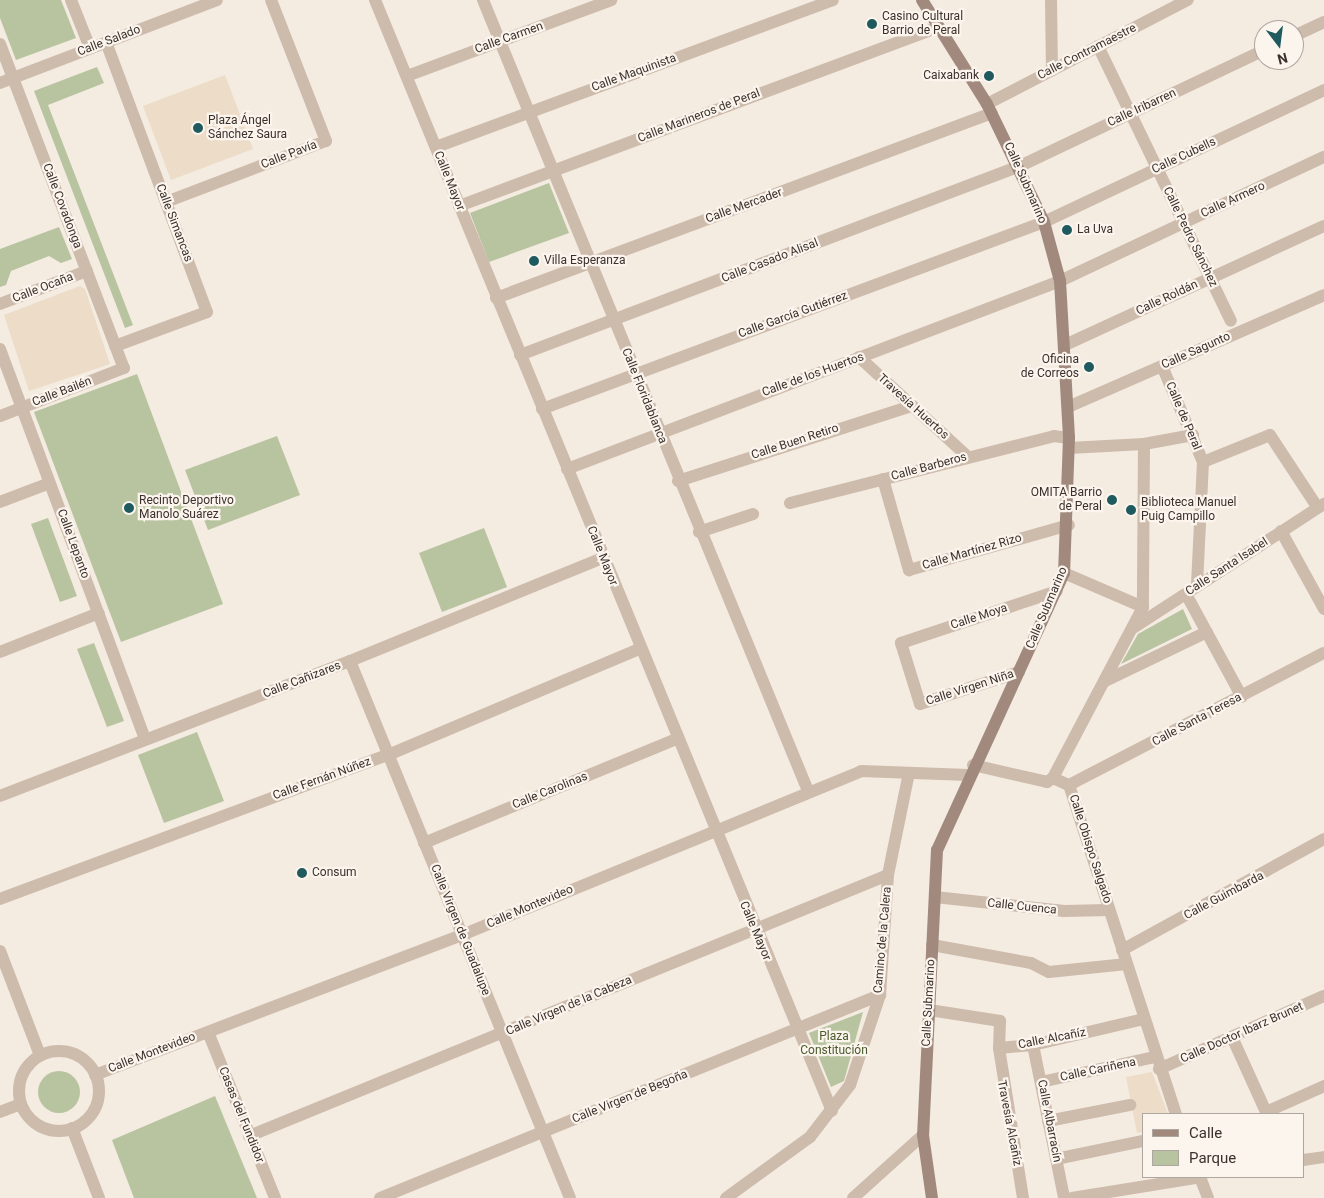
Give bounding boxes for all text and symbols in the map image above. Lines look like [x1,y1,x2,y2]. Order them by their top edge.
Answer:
place label: Casino Cultural Barrio de Peral [882,10,963,38]
marker: Casino Cultural Barrio de Peral [866,18,878,30]
street label: Calle Carmen [473,19,545,57]
north arrow [1254,20,1304,70]
street label: Calle Contramaestre [1035,21,1139,83]
street label: Calle Salado [76,22,142,60]
text: N [1276,50,1289,68]
street label: Calle Maquinista [590,51,678,95]
place label: Caixabank [923,69,979,83]
marker: Caixabank [983,70,995,82]
street label: Calle Marineros de Peral [636,86,762,146]
street label: Calle Iribarren [1105,86,1179,130]
place label: Plaza Ángel Sánchez Saura [208,114,287,142]
marker: Plaza Ángel Sánchez Saura [192,122,204,134]
street label: Calle Cubells [1150,135,1218,177]
street label: Calle Pavía [259,138,319,172]
street label: Calle Submarino [1001,140,1049,226]
street label: Calle Mayor [431,149,467,213]
street label: Calle Covadonga [39,161,85,251]
street label: Calle Armero [1199,179,1267,221]
street label: Calle Simancas [153,182,195,264]
street label: Calle Mercader [704,185,784,227]
street label: Calle Pedro Sánchez [1160,185,1220,289]
place label: La Uva [1077,223,1113,237]
marker: La Uva [1061,224,1073,236]
street label: Calle Casado Alisal [720,236,820,286]
place label: Villa Esperanza [544,254,625,268]
marker: Villa Esperanza [528,255,540,267]
street label: Calle Ocaña [11,270,75,306]
street label: Calle Roldán [1134,277,1200,319]
street label: Calle García Gutiérrez [736,289,850,341]
street label: Calle Sagunto [1159,329,1233,373]
street label: Calle Floridablanca [618,346,670,446]
street label: Calle de los Huertos [760,350,866,400]
place label: Oficina de Correos [1021,353,1079,381]
marker: Oficina de Correos [1083,361,1095,373]
street label: Travesía Huertos [875,371,951,443]
street label: Calle Bailén [30,374,94,410]
street label: Calle de Peral [1162,380,1204,452]
street label: Calle Buen Retiro [750,421,840,463]
street label: Calle Barberos [890,450,968,484]
place label: OMITA Barrio de Peral [1031,486,1102,514]
place label: Recinto Deportivo Manolo Suárez [139,494,234,522]
marker: OMITA Barrio de Peral [1106,494,1118,506]
place label: Biblioteca Manuel Puig Campillo [1141,496,1236,524]
marker: Recinto Deportivo Manolo Suárez [123,502,135,514]
marker: Biblioteca Manuel Puig Campillo [1125,504,1137,516]
street label: Calle Lepanto [54,507,92,581]
street label: Calle Mayor [584,524,620,588]
street label: Calle Martínez Rizo [921,531,1023,573]
street label: Calle Santa Isabel [1183,535,1271,599]
street label: Calle Submarino [1023,565,1071,651]
street label: Calle Moya [949,601,1009,633]
street label: Calle Cañizares [261,659,343,701]
street label: Calle Virgen Niña [924,667,1016,709]
street label: Calle Santa Teresa [1150,690,1244,750]
street label: Calle Fernán Núñez [271,755,373,803]
street label: Calle Carolinas [510,769,590,813]
street label: Calle Obispo Salgado [1066,793,1114,905]
street label: Calle Virgen de Guadalupe [427,862,493,998]
place label: Consum [312,866,357,880]
marker: Consum [296,867,308,879]
street label: Calle Guimbarda [1182,869,1266,923]
street label: Calle Montevideo [485,882,575,932]
street label: Camino de la Calera [871,886,895,994]
street label: Calle Cuenca [987,896,1057,918]
street label: Calle Mayor [736,899,774,963]
street label: Calle Submarino [920,959,938,1047]
street label: Calle Virgen de la Cabeza [504,973,634,1039]
street label: Calle Doctor Ibarz Brunet [1178,999,1306,1067]
street label: Calle Alcañíz [1017,1025,1087,1053]
street label: Calle Montevideo [106,1030,198,1076]
park label: Plaza Constitución [800,1030,868,1058]
street label: Calle Cariñena [1059,1055,1137,1085]
street label: Casas del Fundidor [215,1065,267,1165]
street label: Calle Virgen de Begoña [570,1067,690,1127]
street label: Calle Albarracín [1034,1078,1064,1164]
street label: Travesía Alcañíz [994,1079,1024,1167]
legend [1142,1113,1304,1178]
text: Calle [1189,1124,1222,1142]
text: Parque [1189,1149,1236,1167]

